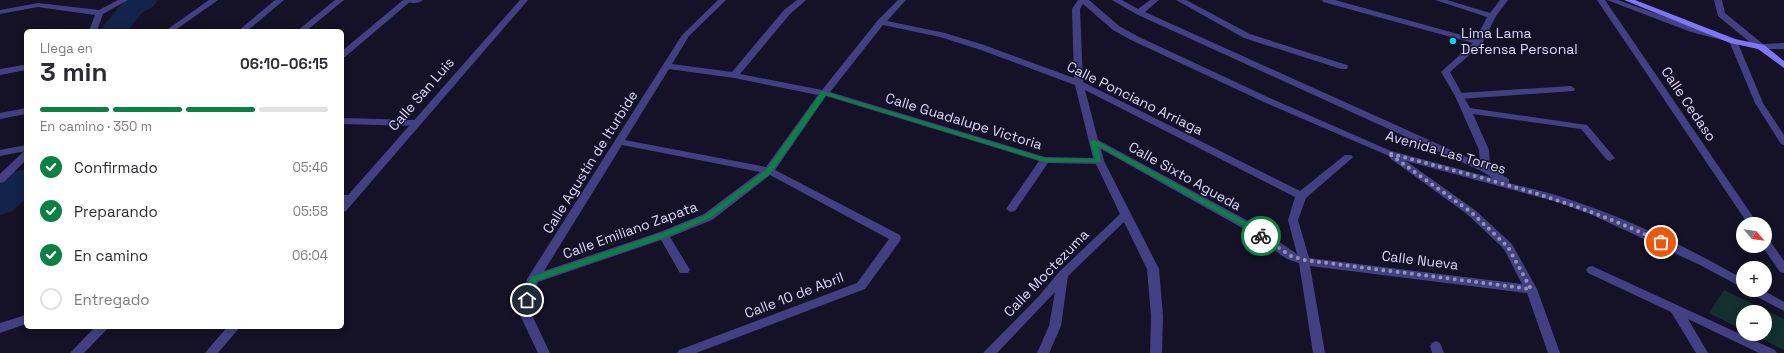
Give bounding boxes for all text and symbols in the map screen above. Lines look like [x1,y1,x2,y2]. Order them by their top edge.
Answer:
place label: Lima Lama Defensa Personal [1461,24,1578,58]
marker: Lima Lama Defensa Personal [1448,36,1458,46]
text: Llega en [40,40,93,57]
text: 06:10–06:15 [240,54,328,73]
street label: Calle San Luis [384,54,458,134]
text: 3 min [40,55,108,89]
street label: Calle Ponciano Arriaga [1064,57,1206,139]
street label: Calle Cedaso [1657,63,1721,145]
street label: Calle Agustín de Iturbide [538,87,642,237]
street label: Calle Guadalupe Victoria [883,89,1045,153]
text: En camino · 350 m [40,118,152,135]
street label: Avenida Las Torres [1384,126,1508,178]
street label: Calle Sixto Agueda [1126,138,1244,214]
icon: check [40,156,62,178]
text: Confirmado [74,158,158,177]
text: 05:46 [293,159,328,176]
street label: Calle Emiliano Zapata [560,197,700,263]
icon: check [40,200,62,222]
text: Preparando [74,202,158,221]
text: 05:58 [293,203,328,220]
courier [1241,216,1281,256]
north arrow [1736,217,1772,253]
map controls [1736,217,1772,341]
street label: Calle Moctezuma [1000,225,1092,321]
icon: bike [1250,225,1272,247]
pin [1644,225,1678,259]
icon: bag [1650,231,1672,253]
icon: check [40,244,62,266]
text: En camino [74,246,148,265]
street label: Calle Nueva [1381,246,1459,274]
text: 06:04 [292,247,328,264]
button: + [1736,261,1772,297]
street label: Calle 10 de Abril [742,268,846,322]
pin [510,283,544,317]
icon: home [516,289,538,311]
text: Entregado [74,290,150,309]
button: − [1736,305,1772,341]

